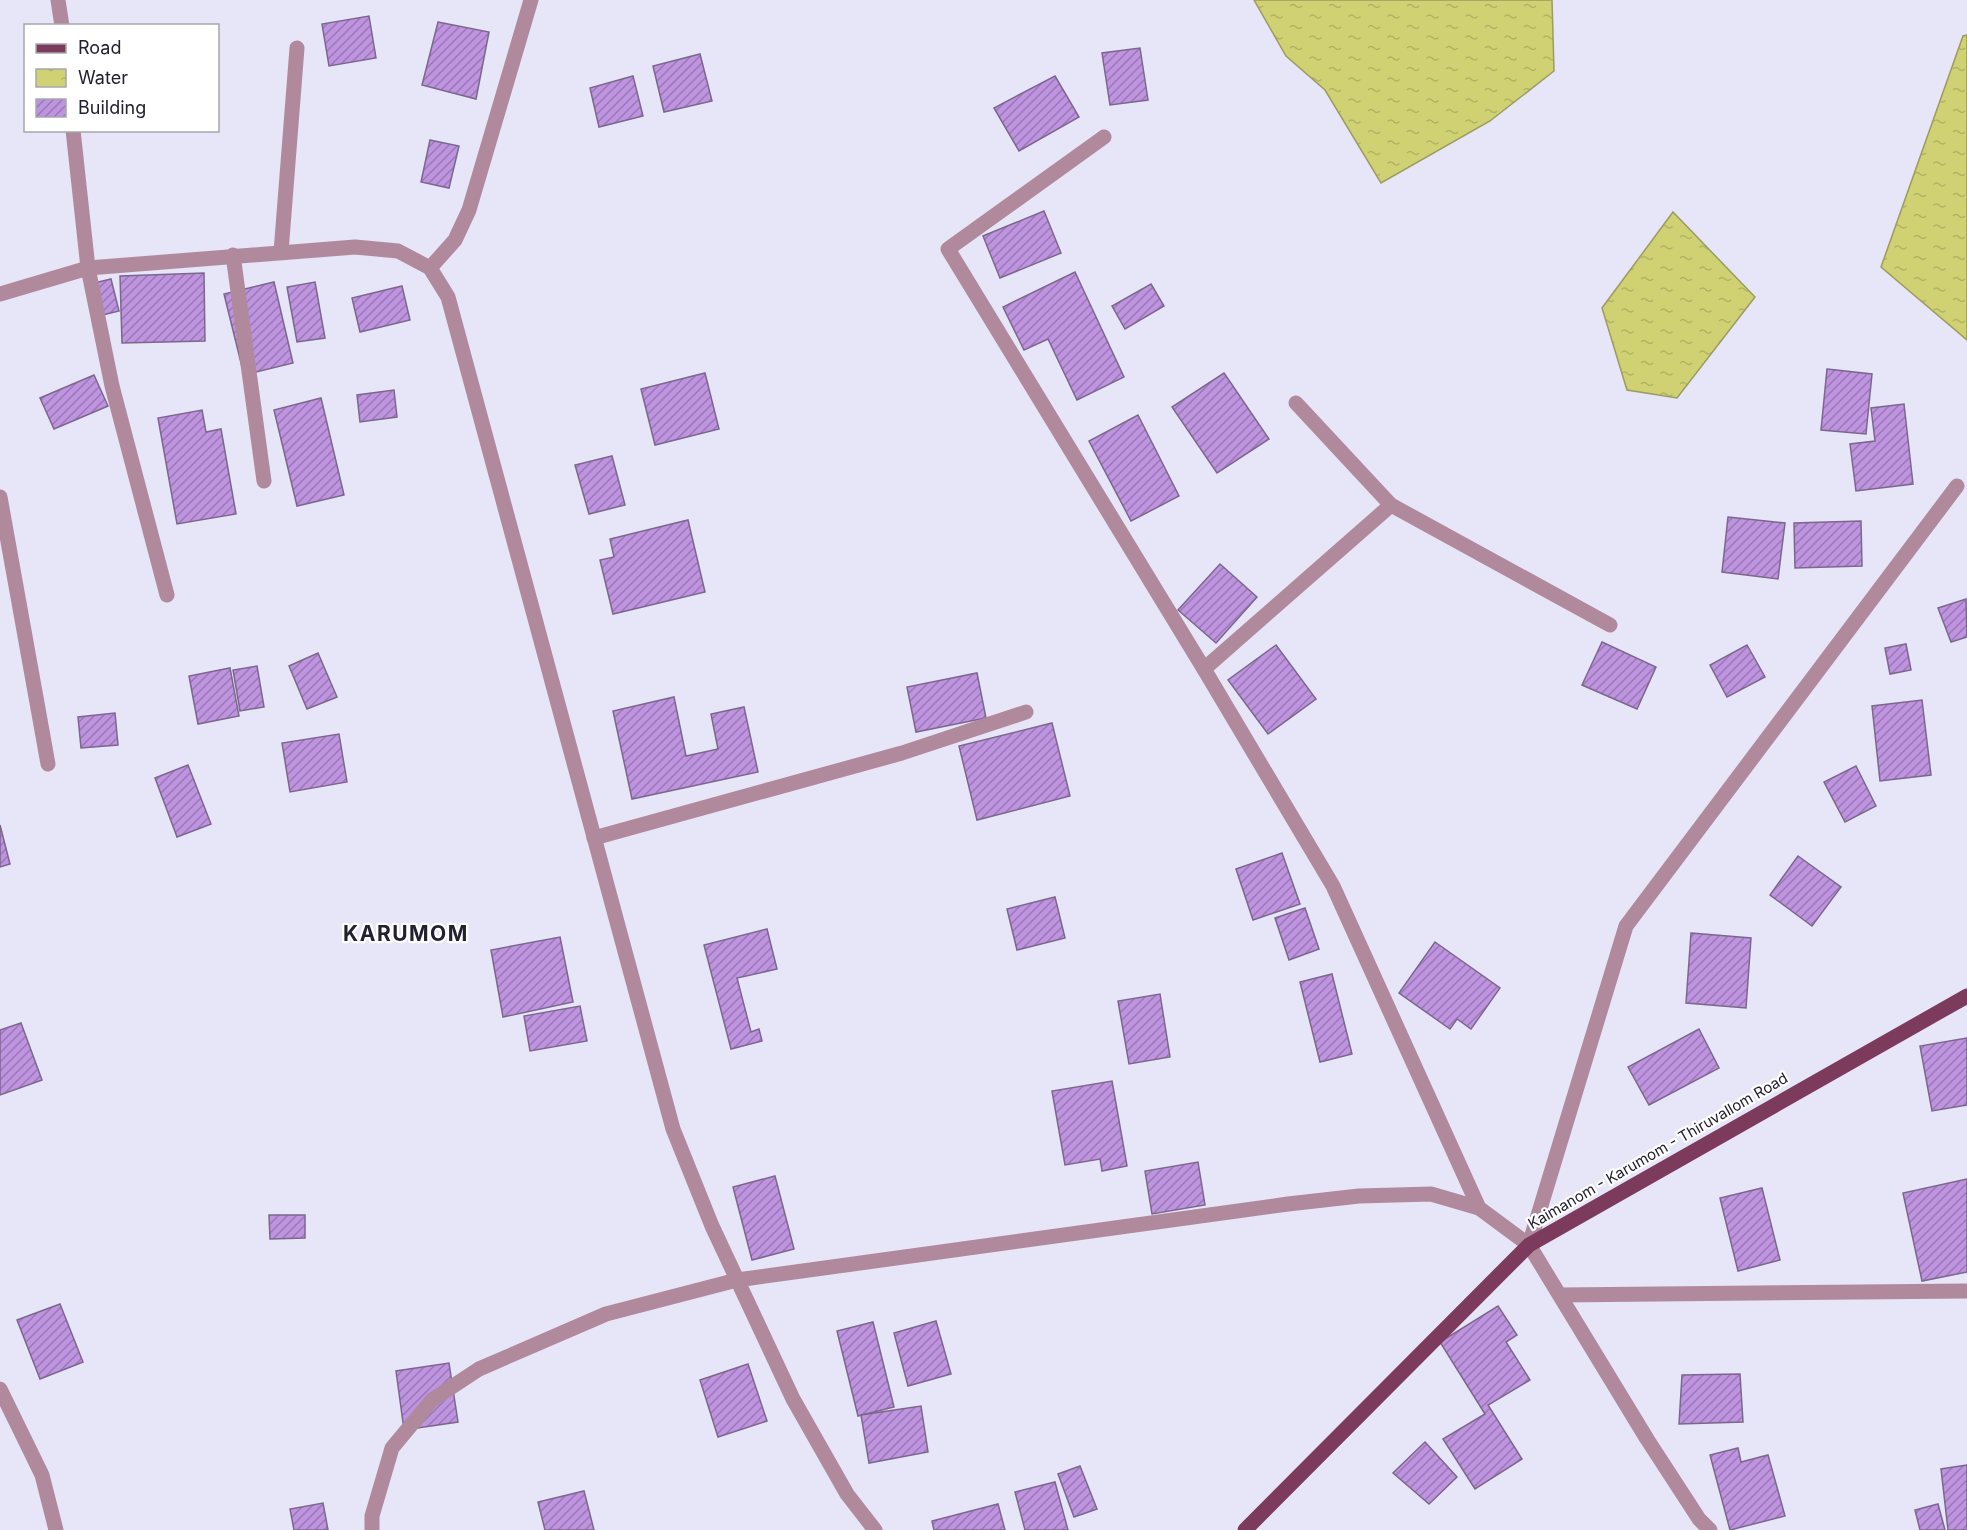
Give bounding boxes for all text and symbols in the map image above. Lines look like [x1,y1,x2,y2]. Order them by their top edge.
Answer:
legend [24,24,219,132]
text: Road [78,37,121,58]
text: Water [78,67,128,88]
text: Building [78,97,146,118]
district label: KARUMOM [343,921,469,946]
street label: Kaimanom - Karumom - Thiruvallom Road [1524,1068,1791,1233]

